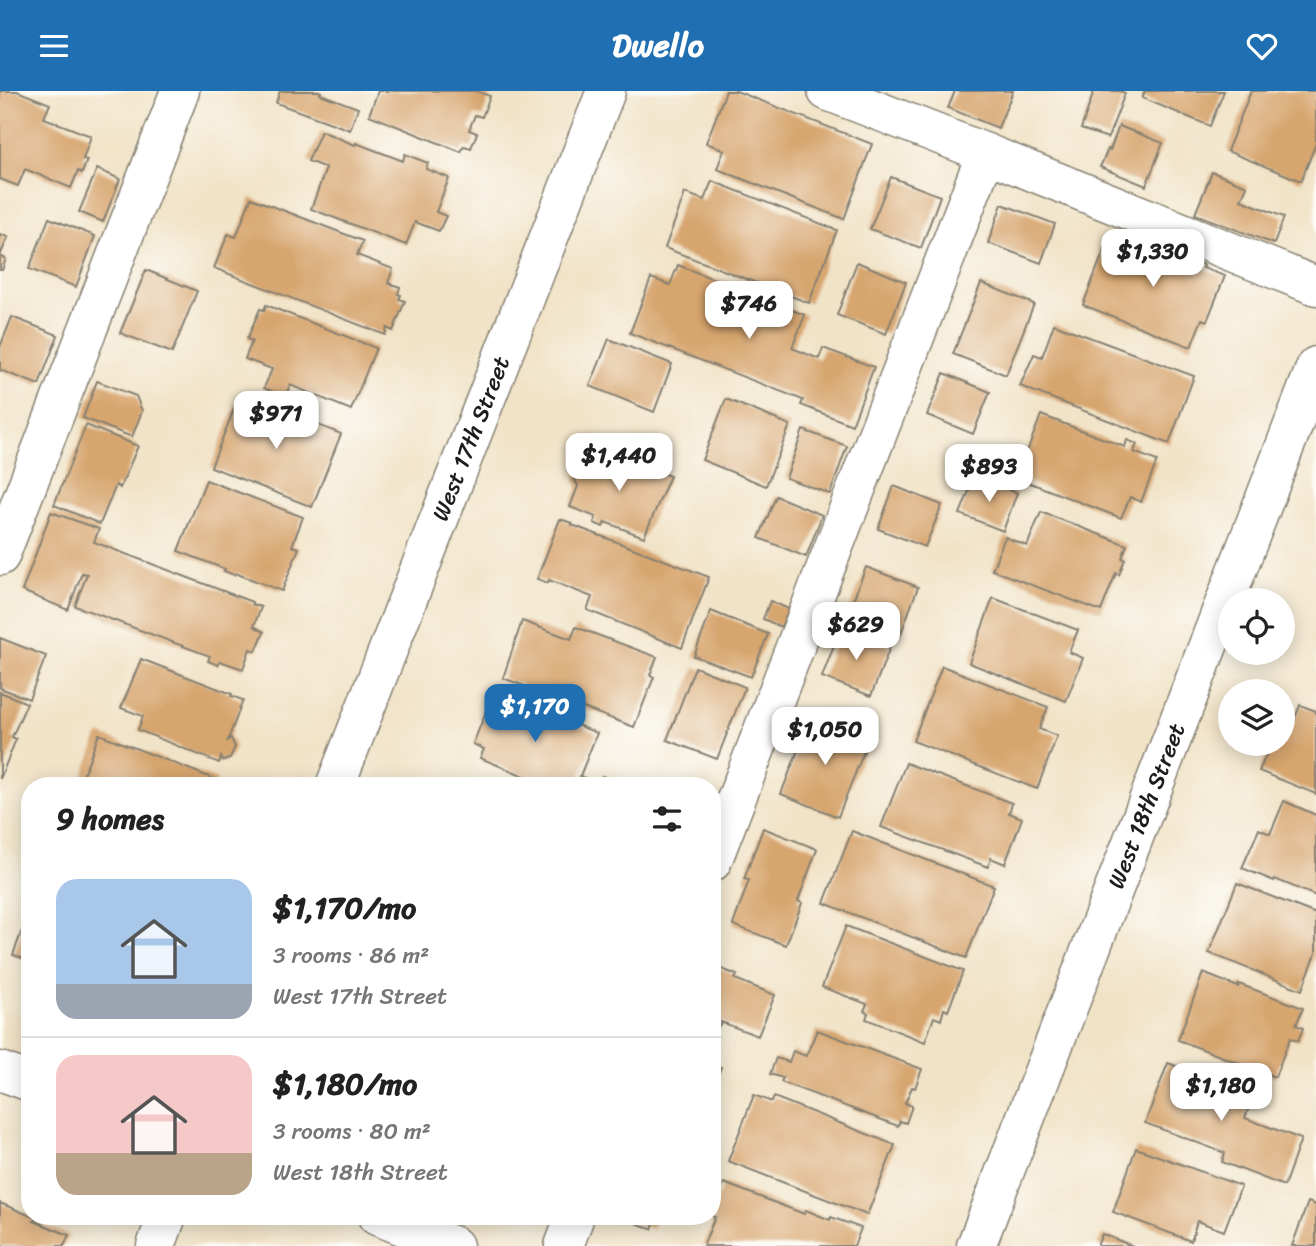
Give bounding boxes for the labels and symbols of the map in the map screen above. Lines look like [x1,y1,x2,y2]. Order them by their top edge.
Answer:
pin: $1,330 [1096,229,1210,289]
pin: $746 [708,281,790,341]
street label: West 17th Street [420,350,522,527]
pin: $971 [235,391,317,451]
pin: $1,440 [562,433,676,493]
pin: $893 [948,445,1030,504]
pin: $629 [815,603,897,662]
pin: $1,170 [478,685,592,744]
pin: $1,050 [768,707,882,767]
street label: West 18th Street [1096,717,1197,895]
pin: $1,180 [1164,1063,1278,1123]

